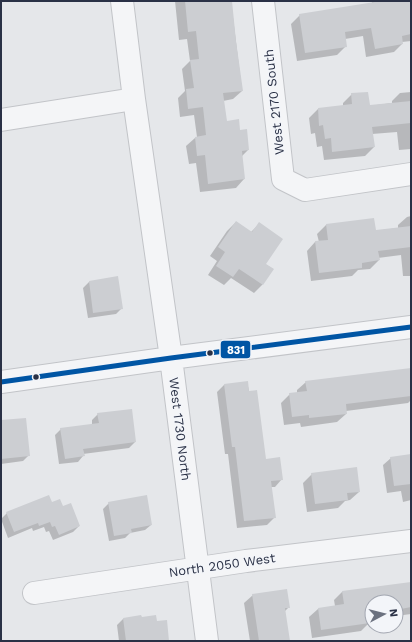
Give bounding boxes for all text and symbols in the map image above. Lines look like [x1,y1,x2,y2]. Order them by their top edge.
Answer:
street label: West 2170 South [261,48,287,156]
line badge: 831 [220,340,251,359]
text: 831 [227,344,245,357]
unlabelled marker [205,348,215,358]
unlabelled marker [31,372,41,382]
street label: West 1730 North [166,376,194,482]
street label: North 2050 West [168,550,277,580]
north arrow [364,594,404,634]
text: N [386,608,400,618]

